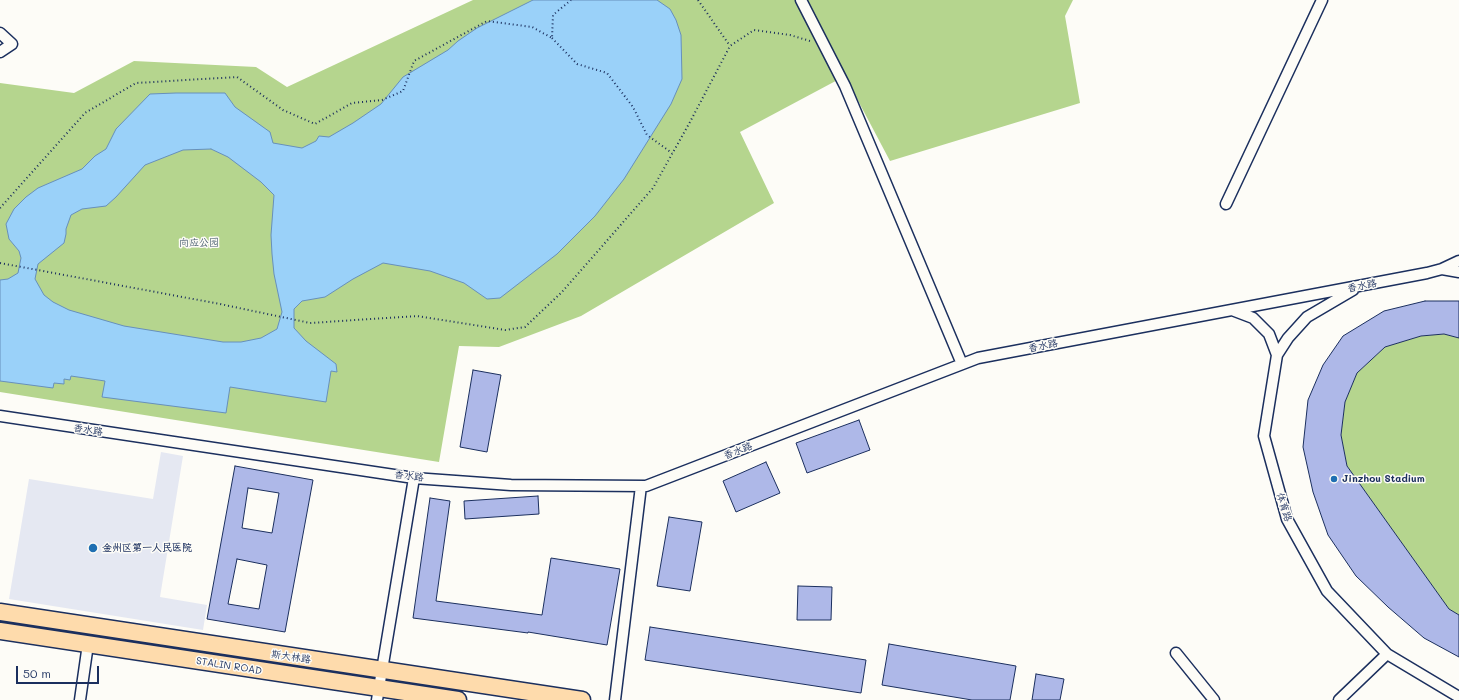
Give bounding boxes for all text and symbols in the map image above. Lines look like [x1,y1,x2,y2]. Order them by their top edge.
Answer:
park label: 向应公园 [179,237,219,249]
street label: 香水路 [1346,277,1378,295]
street label: 香水路 [1027,337,1059,355]
street label: 香水路 [72,422,104,438]
street label: 香水路 [722,440,754,462]
street label: 香水路 [393,468,425,484]
place label: Jinzhou Stadium [1342,473,1425,485]
marker: Jinzhou Stadium [1329,474,1339,484]
street label: 体育路 [1274,491,1294,523]
marker: 金州区第一人民医院 [87,542,99,554]
place label: 金州区第一人民医院 [102,542,192,554]
street label: 斯大林路 [270,648,312,666]
street label: STALIN ROAD [195,655,263,677]
scale bar [18,658,101,684]
text: 50 m [23,665,51,681]

